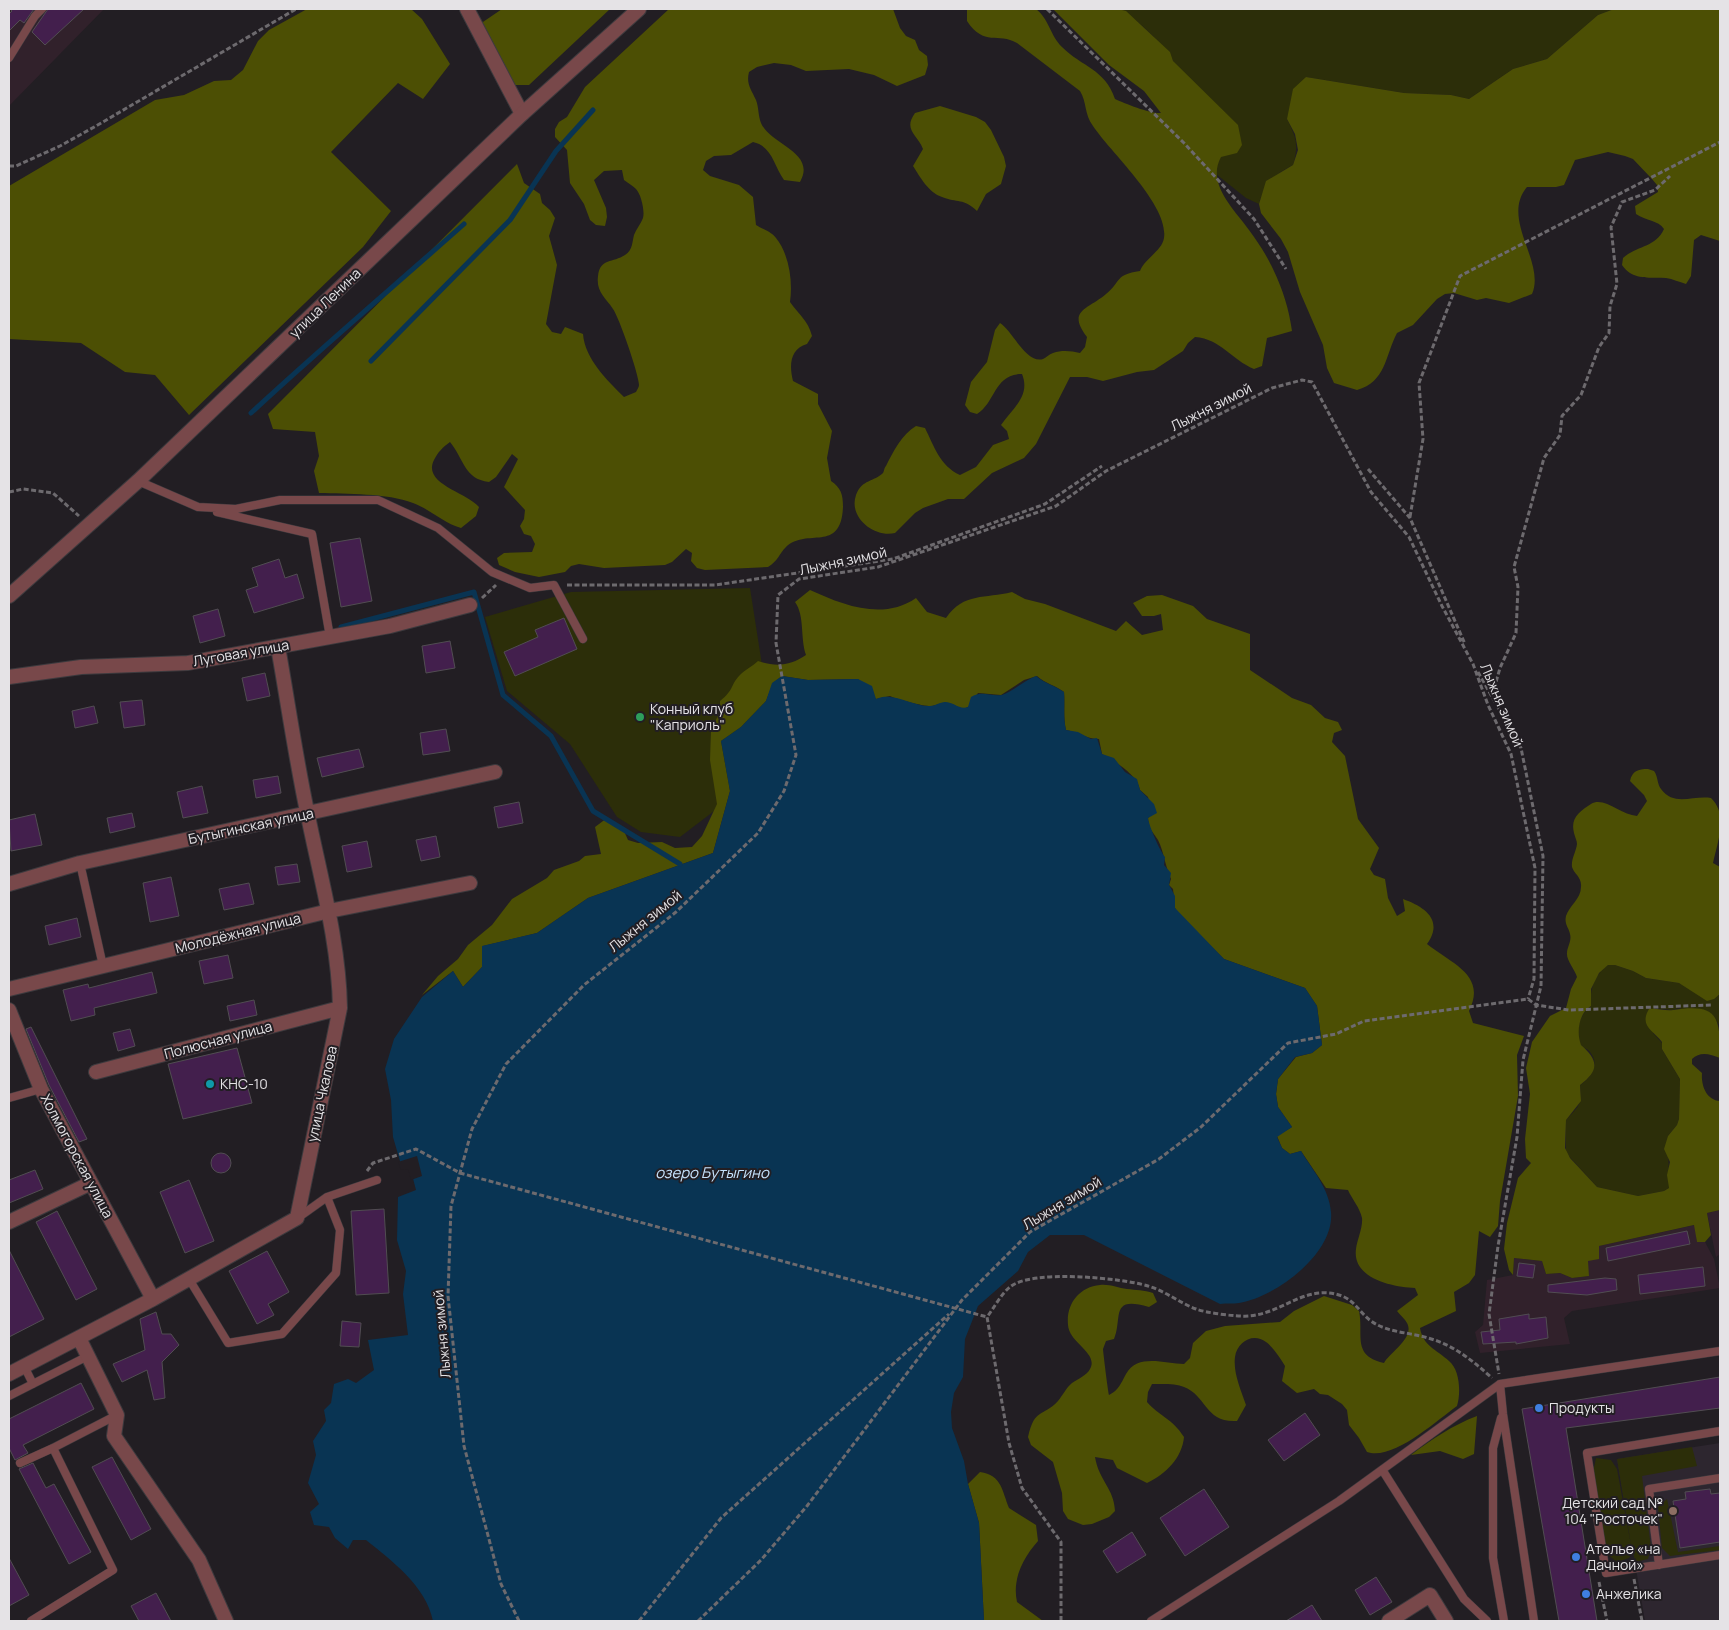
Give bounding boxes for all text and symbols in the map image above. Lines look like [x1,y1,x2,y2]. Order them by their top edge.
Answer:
street label: улица Ленина [285,264,365,342]
street label: Лыжня зимой [1167,378,1255,435]
street label: Лыжня зимой [798,542,888,579]
street label: Луговая улица [191,635,290,670]
street label: Лыжня зимой [1476,660,1529,749]
place label: Конный клуб "Каприоль" [650,699,733,734]
marker: Конный клуб "Каприоль" [634,711,646,723]
street label: Бутыгинская улица [187,803,315,848]
street label: Лыжня зимой [604,885,685,956]
street label: Молодёжная улица [173,908,303,957]
street label: Полюсная улица [162,1016,274,1063]
street label: улица Чкалова [302,1044,341,1144]
place label: КНС-10 [220,1074,268,1093]
marker: КНС-10 [204,1078,216,1090]
street label: Холмогорская улица [37,1090,118,1221]
water label: озеро Бутыгино [655,1162,770,1183]
street label: Лыжня зимой [1019,1172,1105,1234]
street label: Лыжня зимой [428,1289,455,1379]
place label: Продукты [1549,1398,1614,1417]
marker: Продукты [1533,1402,1545,1414]
place label: Детский сад № 104 "Росточек" [1562,1493,1663,1528]
marker: Детский сад № 104 "Росточек" [1667,1505,1679,1517]
place label: Ателье «на Дачной» [1586,1539,1660,1574]
marker: Ателье «на Дачной» [1570,1551,1582,1563]
place label: Анжелика [1596,1584,1662,1603]
marker: Анжелика [1580,1588,1592,1600]

